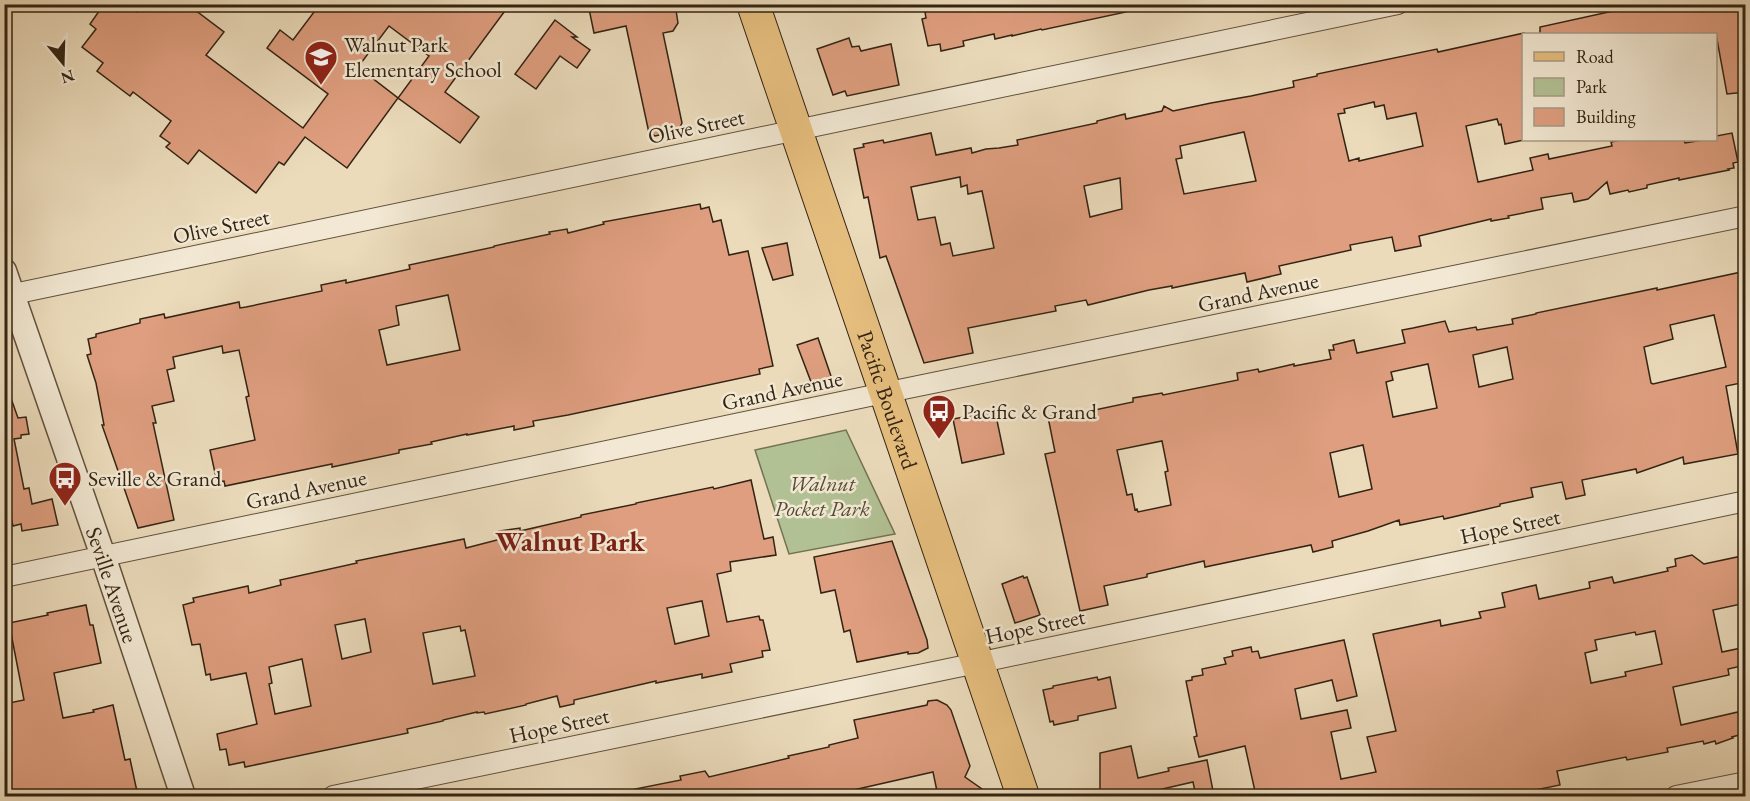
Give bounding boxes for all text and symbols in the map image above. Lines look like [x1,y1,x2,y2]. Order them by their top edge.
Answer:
place label: Walnut Park Elementary School [344,30,502,84]
north arrow [33,33,93,93]
legend [1522,33,1717,141]
school or university icon: Walnut Park Elementary School [303,39,339,86]
text: Road [1576,45,1615,68]
text: N [58,65,77,89]
text: Park [1576,75,1607,98]
street label: Olive Street [645,102,747,151]
text: Building [1576,105,1636,128]
street label: Olive Street [170,202,272,251]
street label: Grand Avenue [1195,265,1321,319]
street label: Pacific Boulevard [850,327,925,474]
street label: Grand Avenue [719,363,845,417]
bus stop icon: Pacific & Grand [921,393,957,440]
place label: Pacific & Grand [962,397,1098,426]
bus stop icon: Seville & Grand [47,460,83,507]
street label: Grand Avenue [243,462,369,516]
place label: Seville & Grand [88,464,222,493]
park label: Walnut Pocket Park [774,469,870,523]
street label: Hope Street [1457,502,1563,551]
street label: Seville Avenue [79,523,145,647]
district label: Walnut Park [495,523,646,559]
street label: Hope Street [982,602,1088,651]
street label: Hope Street [506,701,612,750]

